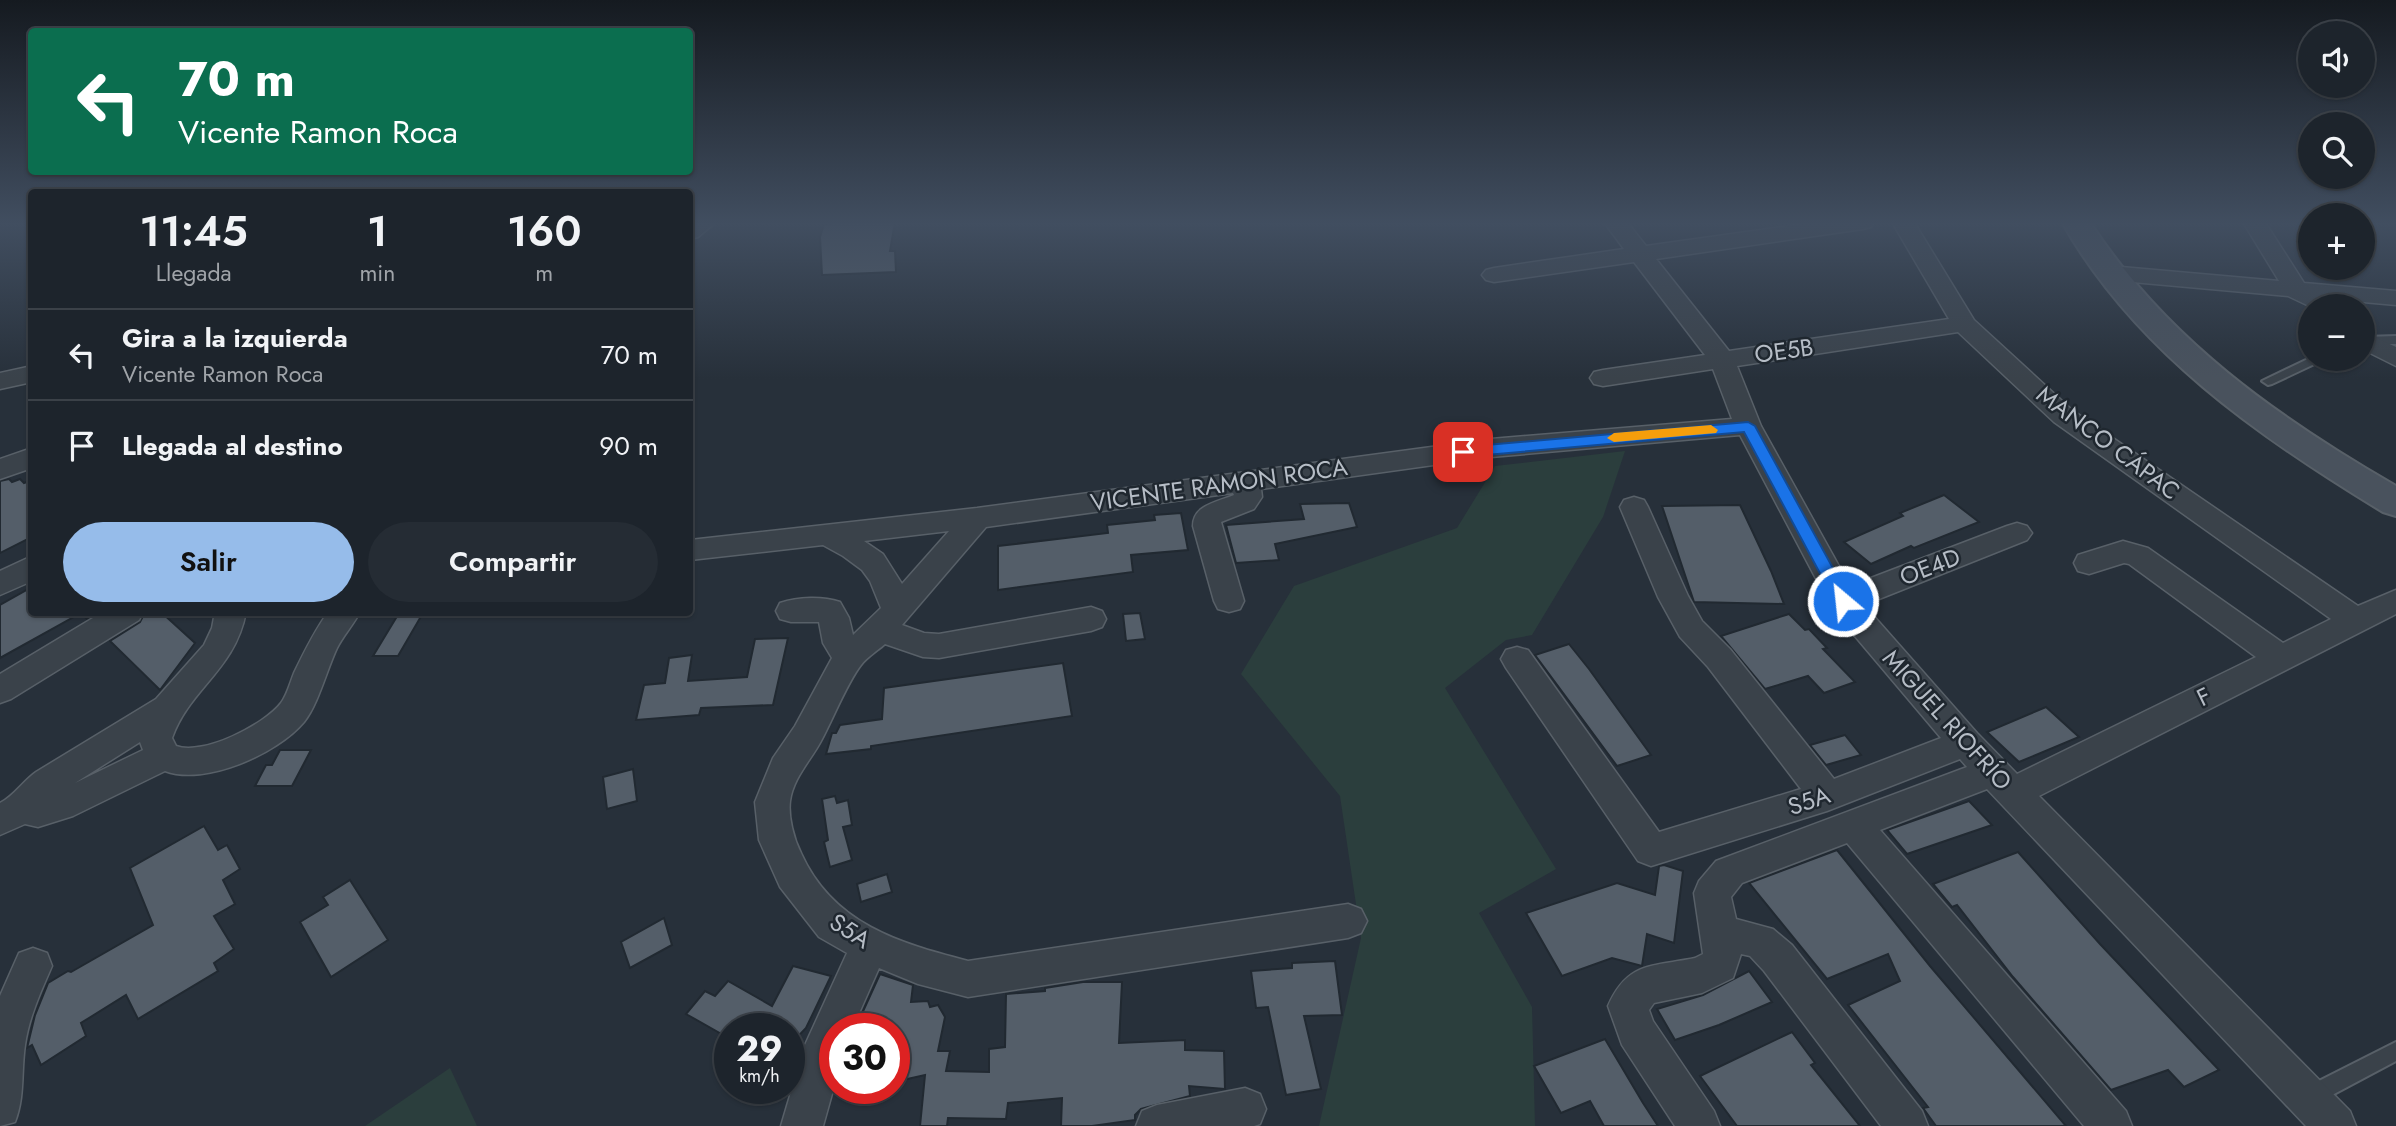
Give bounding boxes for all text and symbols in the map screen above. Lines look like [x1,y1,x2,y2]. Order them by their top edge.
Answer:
map controls [2298,21,2375,371]
button: sound [2298,21,2375,98]
text: 70 m [178,44,295,114]
icon: left [63,56,154,147]
text: Vicente Ramon Roca [178,109,458,155]
button: search [2298,112,2375,189]
text: 11:45 [140,201,248,262]
text: 1 [367,201,388,262]
text: 160 [507,201,581,262]
button: + [2298,203,2375,280]
text: Llegada [156,256,232,290]
text: min [359,256,395,290]
text: m [535,256,553,290]
button: − [2298,294,2375,371]
text: Gira a la izquierda [122,319,348,357]
street label: OE5B [1752,329,1816,372]
icon: left [63,336,101,374]
text: 70 m [601,336,658,374]
text: Vicente Ramon Roca [122,357,323,391]
street label: MANCO CÁPAC [2029,377,2187,508]
pin [1433,422,1493,482]
icon: arrive [63,427,101,465]
text: Llegada al destino [122,427,343,465]
text: 90 m [599,427,658,465]
icon: arrive [1444,433,1482,471]
street label: VICENTE RAMON ROCA [1088,449,1350,520]
button: Salir [63,522,354,602]
button: Compartir [368,522,658,602]
street label: OE4D [1894,539,1965,594]
position arrow [1806,564,1880,638]
street label: MIGUEL RIOFRÍO [1875,642,2020,798]
street label: F [2191,678,2217,715]
street label: S5A [1783,777,1835,824]
street label: S5A [823,904,878,957]
speed limit sign: 30 [819,1013,910,1104]
text: 29 [736,1024,783,1074]
text: km/h [739,1063,780,1089]

